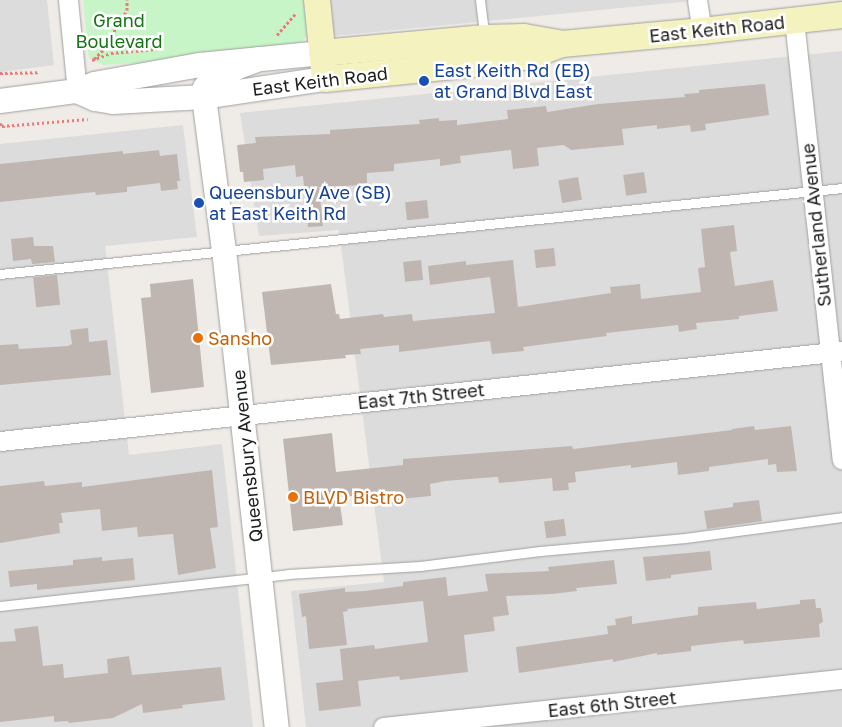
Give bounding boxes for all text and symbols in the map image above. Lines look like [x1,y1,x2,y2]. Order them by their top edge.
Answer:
park label: Grand Boulevard [75,10,163,52]
street label: East Keith Road [648,11,786,47]
place label: East Keith Rd (EB) at Grand Blvd East [434,60,592,102]
street label: East Keith Road [251,62,389,100]
marker: East Keith Rd (EB) at Grand Blvd East [418,75,430,87]
street label: Sutherland Avenue [797,142,835,308]
place label: Queensbury Ave (SB) at East Keith Rd [209,182,392,224]
marker: Queensbury Ave (SB) at East Keith Rd [193,197,205,209]
place label: Sansho [208,327,272,349]
marker: Sansho [192,332,204,344]
street label: Queensbury Avenue [227,369,267,543]
street label: East 7th Street [356,379,486,413]
place label: BLVD Bistro [303,486,404,508]
marker: BLVD Bistro [287,491,299,503]
street label: East 6th Street [547,687,677,721]

